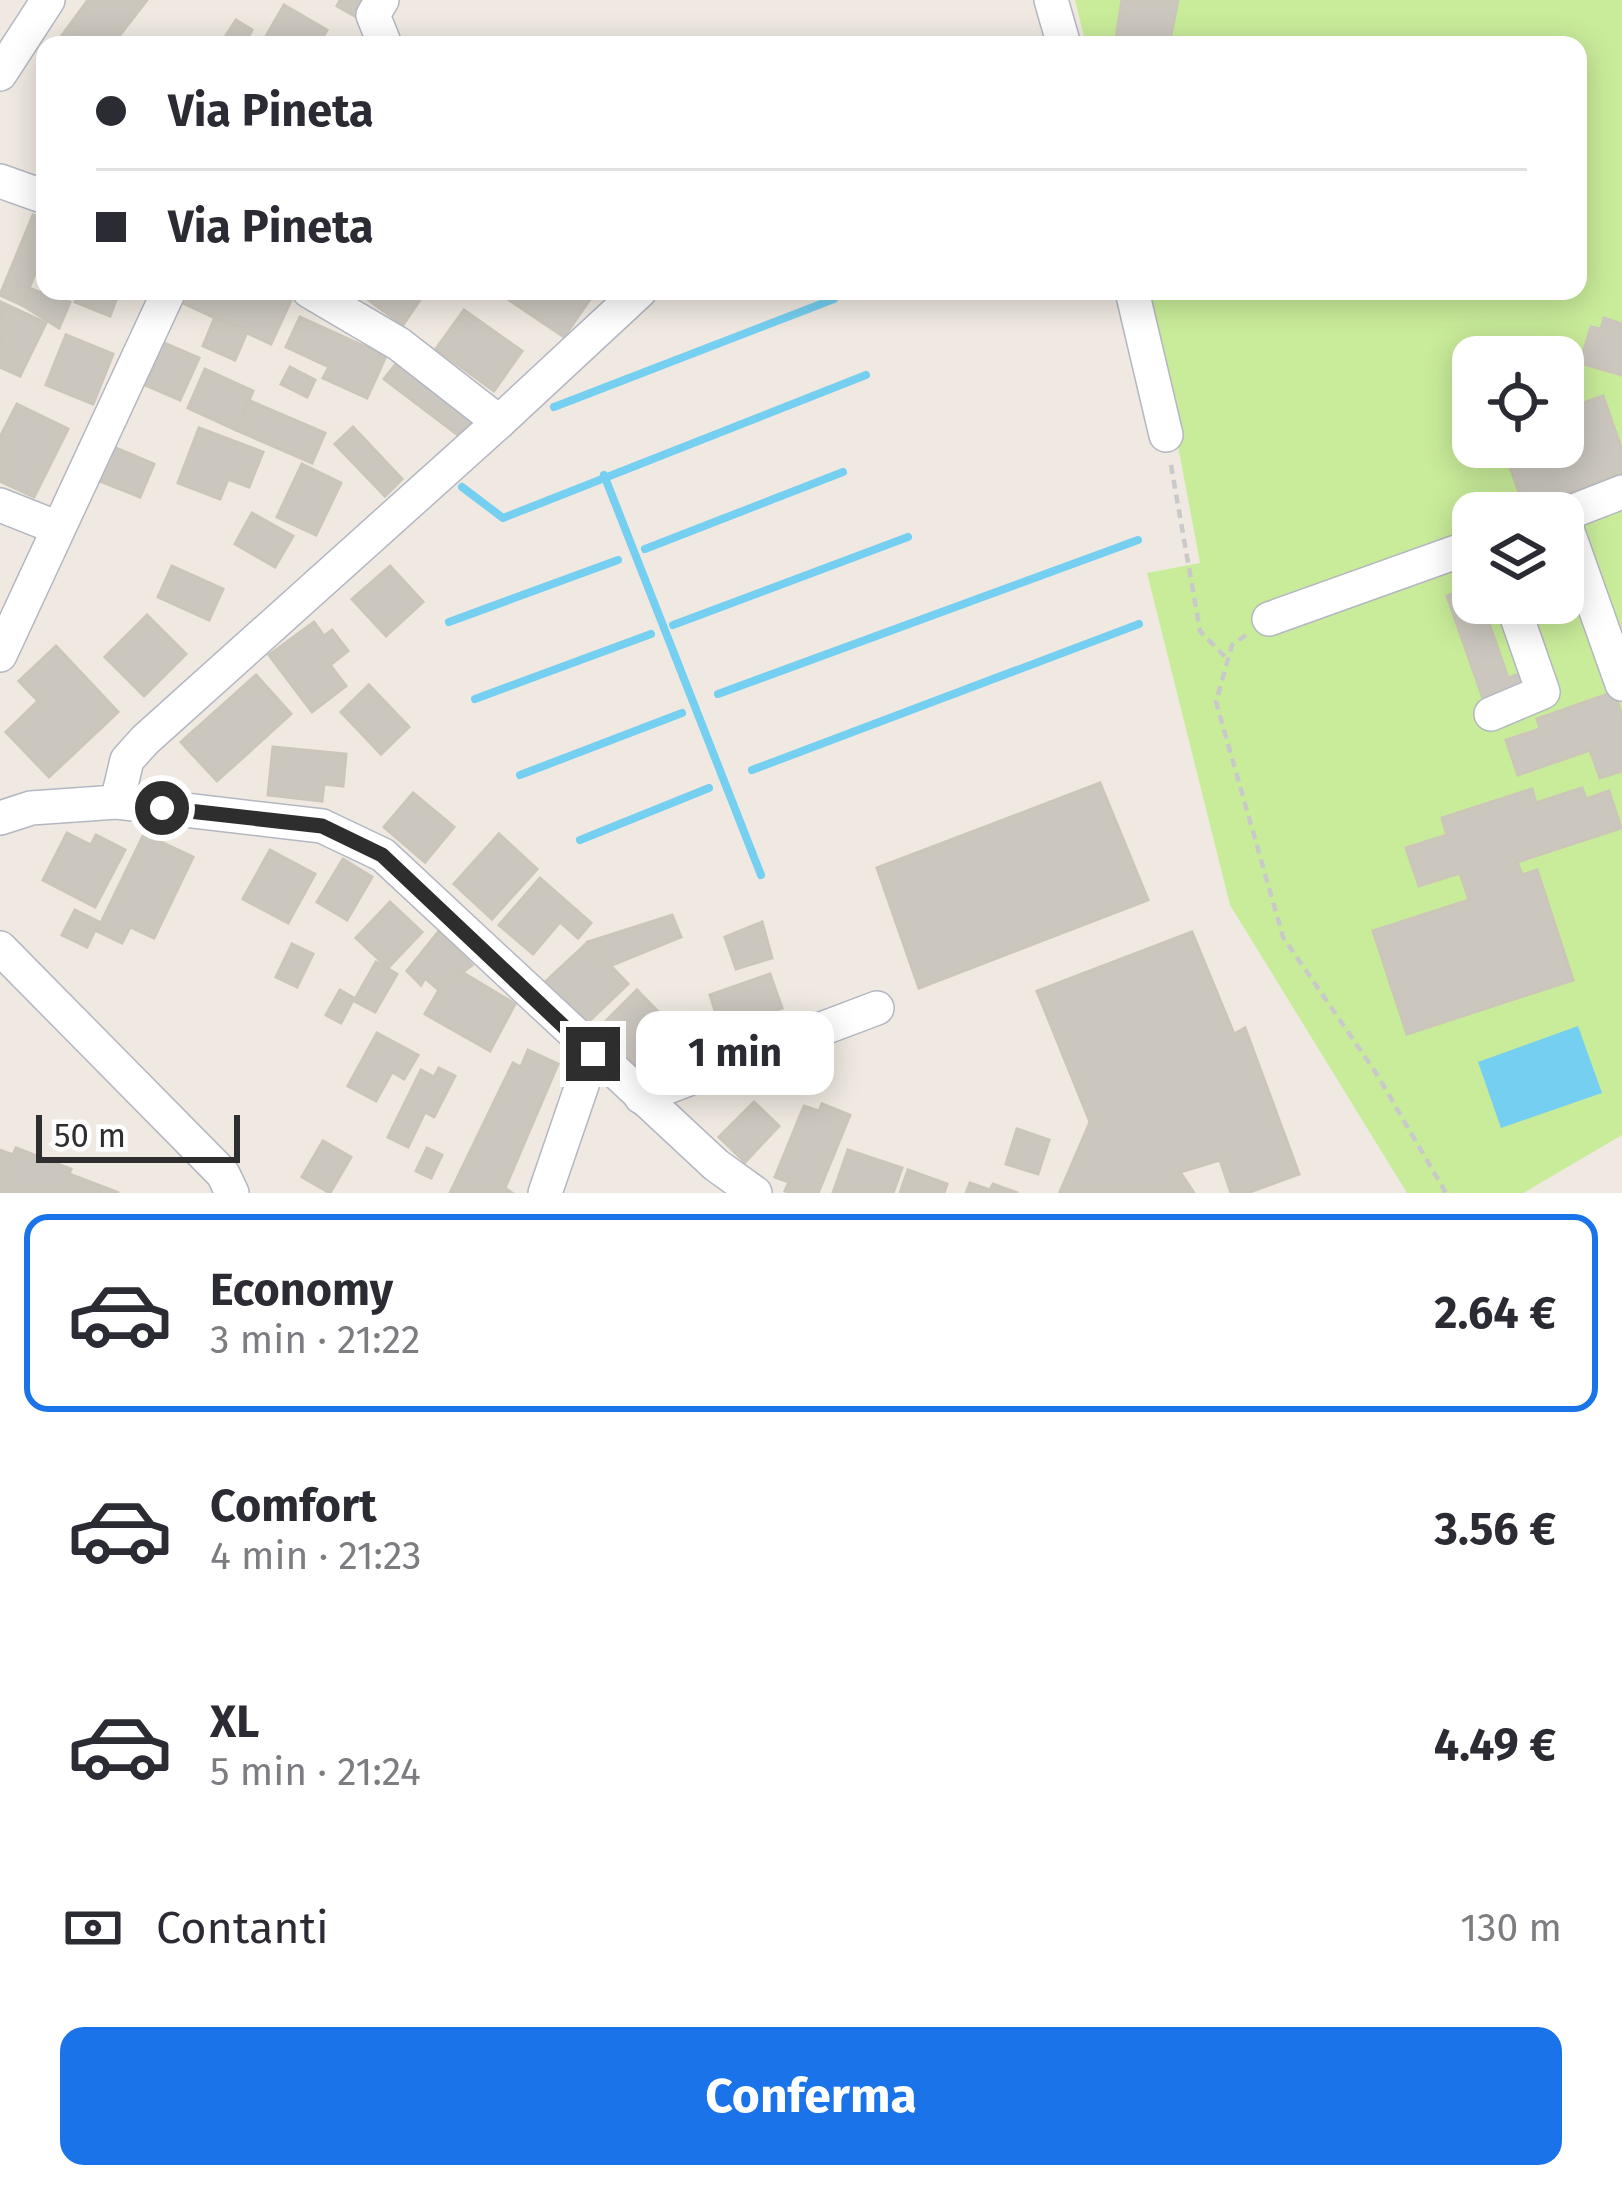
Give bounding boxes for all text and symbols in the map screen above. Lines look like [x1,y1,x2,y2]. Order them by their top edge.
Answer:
text: Via Pineta [168,84,374,138]
text: Via Pineta [168,200,374,254]
map controls [1452,336,1584,624]
button: locate [1452,336,1584,468]
button: layers [1452,492,1584,624]
route start [135,781,189,835]
callout: 1 min [635,1012,833,1096]
route end [566,1027,620,1081]
text: 1 min [688,1030,782,1076]
scale bar [36,1109,240,1162]
text: 50 m [54,1116,126,1156]
icon: car [66,1259,174,1367]
text: Economy [210,1263,393,1317]
text: 2.64 € [1434,1286,1556,1340]
text: 3 min · 21:22 [210,1317,420,1363]
icon: car [66,1475,174,1583]
text: Comfort [210,1479,377,1533]
text: 3.56 € [1435,1502,1556,1556]
text: 4 min · 21:23 [210,1533,422,1579]
icon: car [66,1691,174,1799]
text: XL [210,1695,259,1749]
text: 4.49 € [1434,1718,1556,1772]
text: 5 min · 21:24 [210,1749,421,1795]
icon: cash [60,1895,126,1961]
text: Contanti [156,1901,329,1955]
text: 130 m [1460,1905,1562,1951]
button: Conferma [60,2027,1562,2165]

